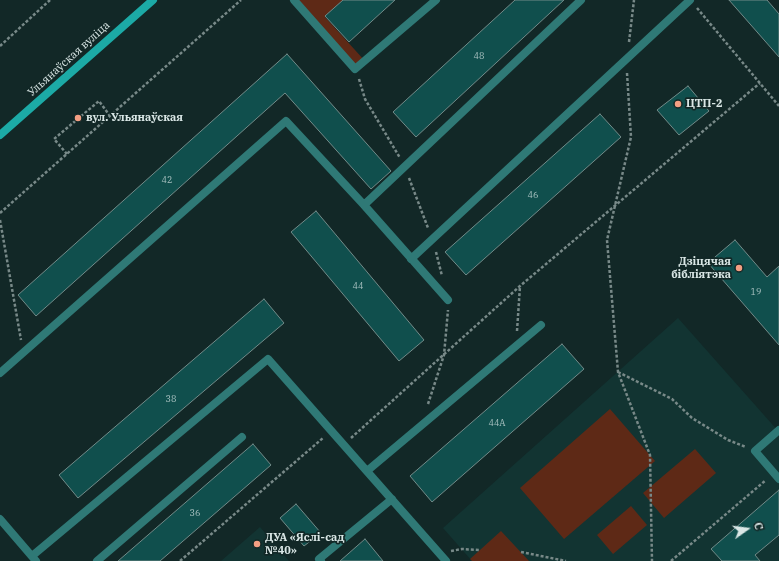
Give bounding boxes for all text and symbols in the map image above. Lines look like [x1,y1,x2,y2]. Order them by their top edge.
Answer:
street label: Ульянаўская вуліца [25,19,113,99]
house number: 48 [474,51,484,61]
place label: ЦТП-2 [686,97,723,111]
marker: ЦТП-2 [673,99,683,109]
place label: вул. Ульянаўская [86,111,183,125]
marker: вул. Ульянаўская [73,113,83,123]
house number: 42 [162,175,172,185]
house number: 46 [528,190,538,200]
place label: Дзіцячая бібліятэка [671,255,731,281]
marker: Дзіцячая бібліятэка [734,263,744,273]
house number: 44 [353,281,363,291]
house number: 19 [751,287,761,297]
house number: 38 [166,394,176,404]
house number: 44А [489,418,505,428]
house number: 36 [190,508,200,518]
north arrow [727,509,767,549]
text: С [751,521,766,531]
place label: ДУА «Яслі-сад №40» [265,531,344,557]
marker: ДУА «Яслі-сад №40» [252,539,262,549]

